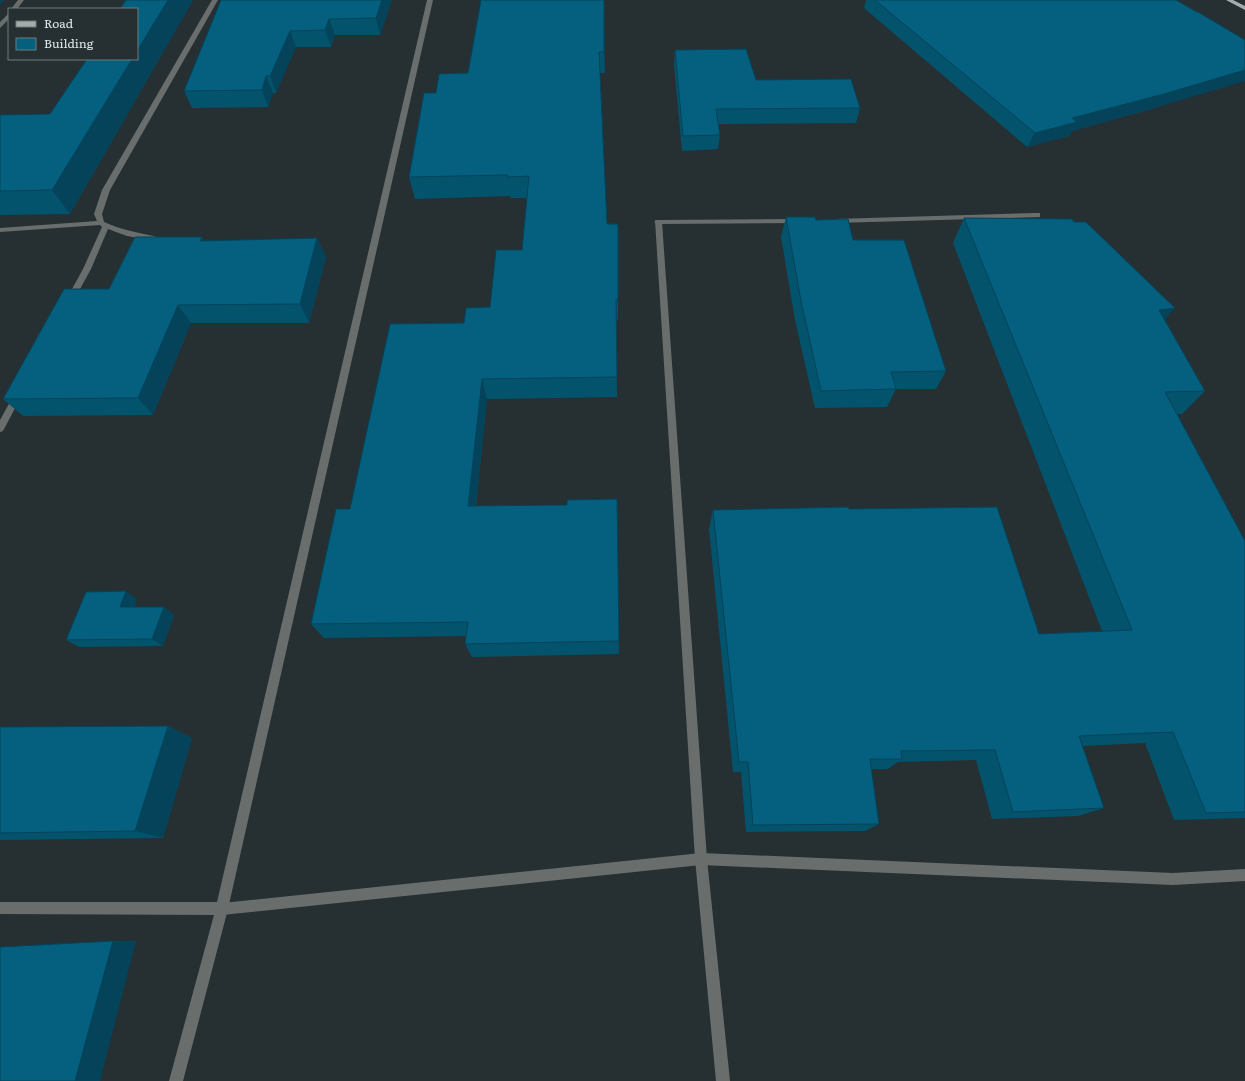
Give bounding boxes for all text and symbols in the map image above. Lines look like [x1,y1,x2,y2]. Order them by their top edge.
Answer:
legend [8,8,138,60]
text: Road [44,14,74,32]
text: Building [44,34,94,52]

